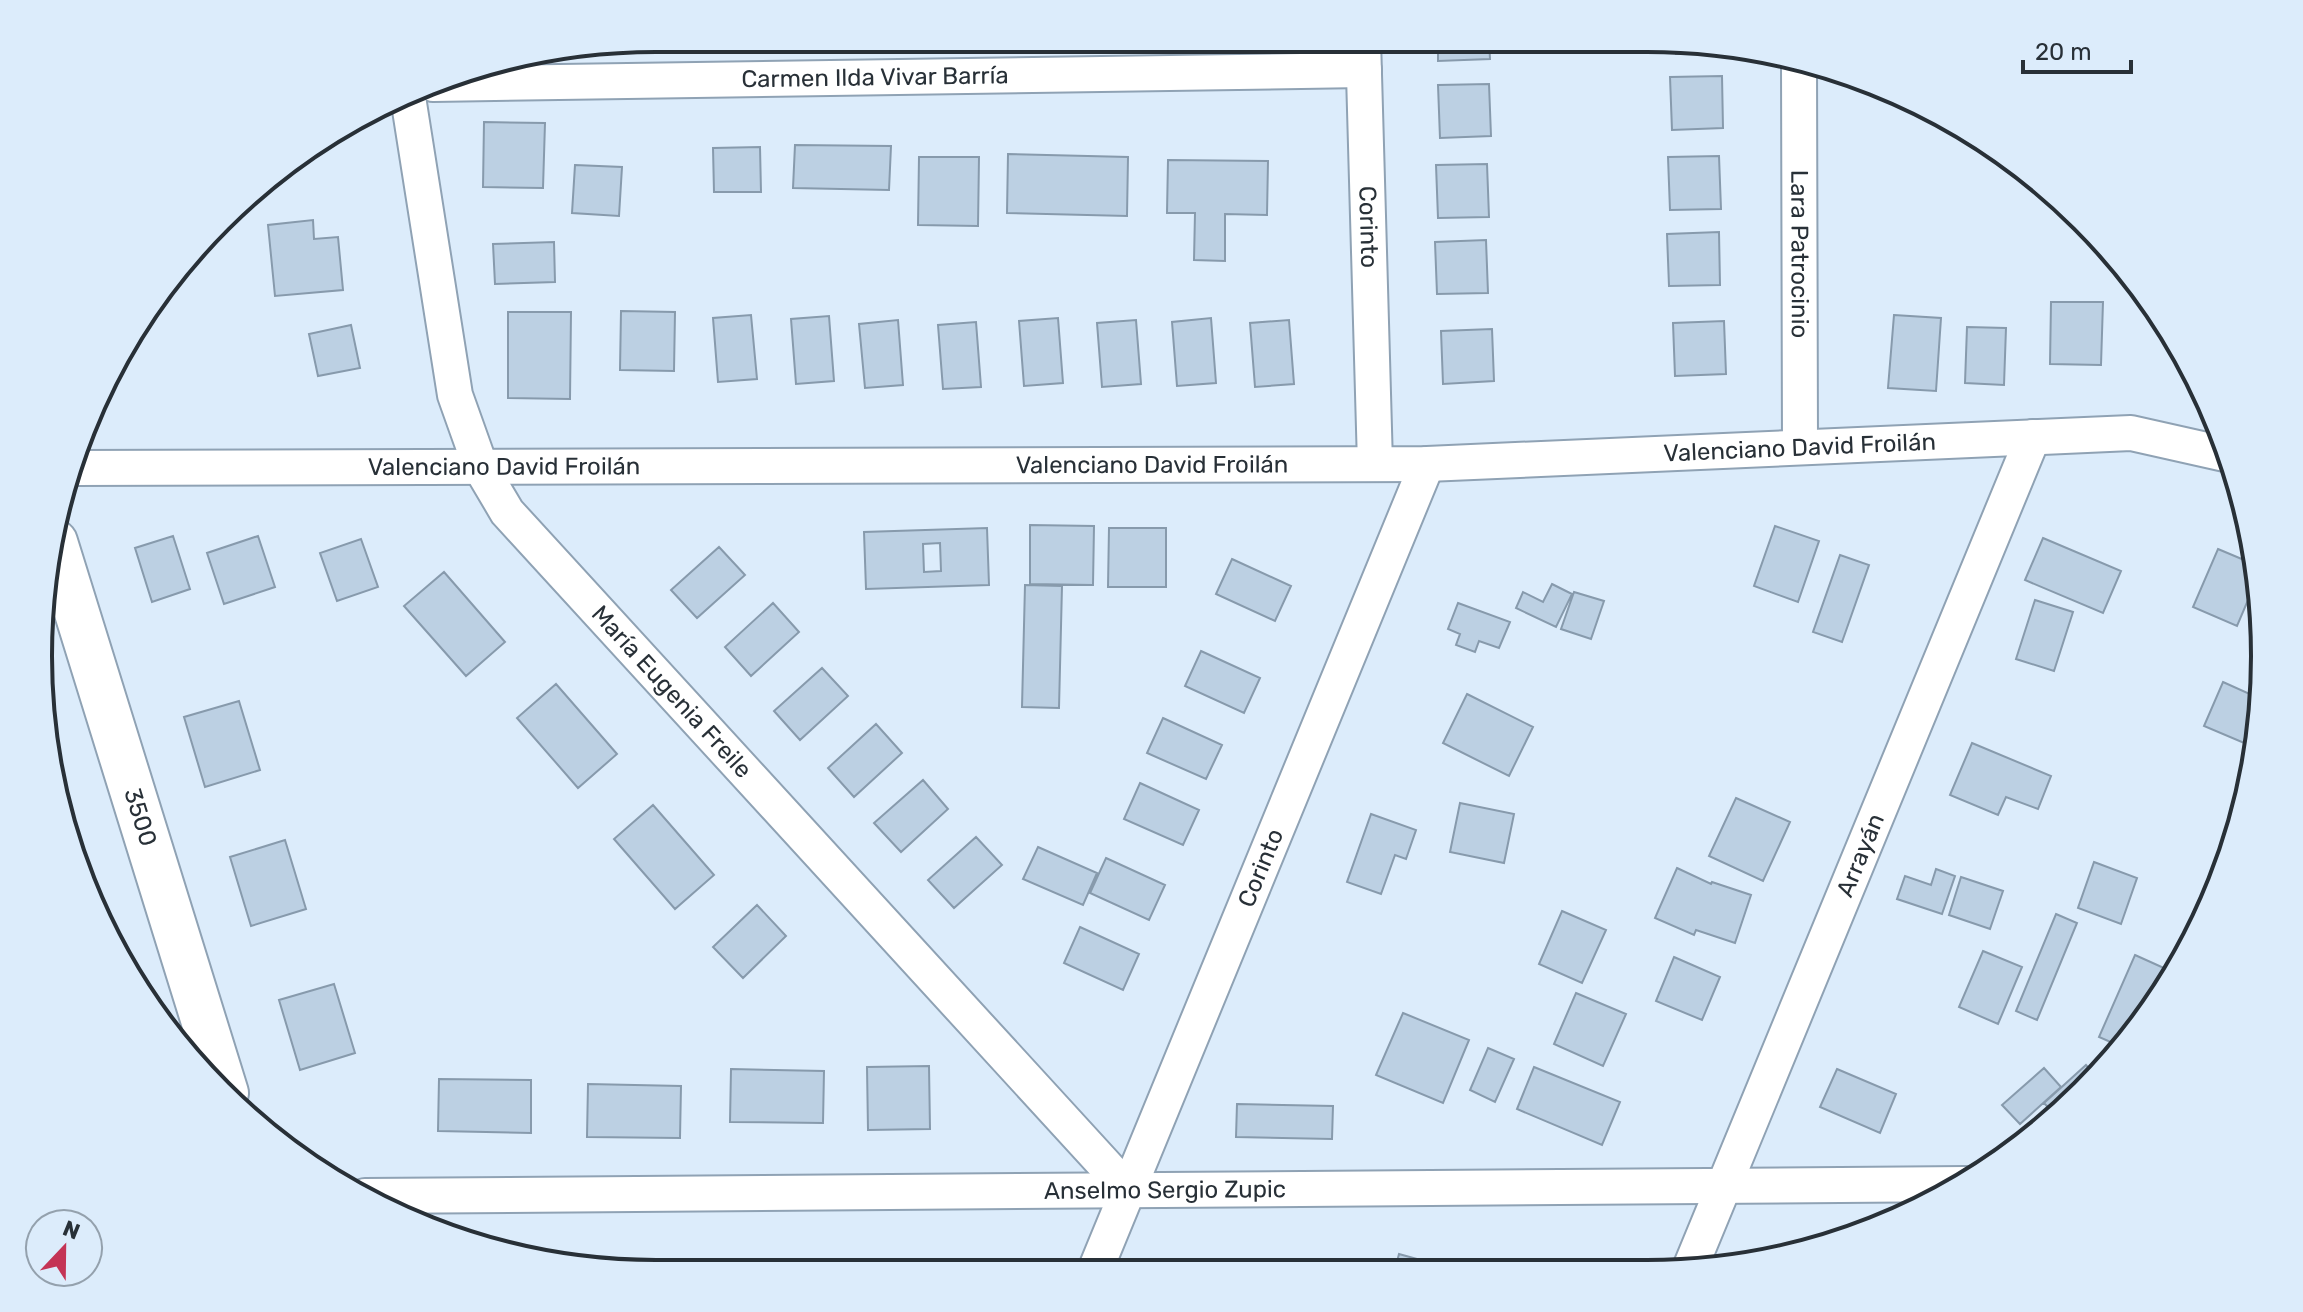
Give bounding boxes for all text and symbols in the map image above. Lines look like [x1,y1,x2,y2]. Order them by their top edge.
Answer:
scale bar [2023,24,2131,74]
text: 20 m [2035,38,2092,66]
street label: Carmen Ilda Vivar Barría [741,61,1009,93]
street label: Lara Patrocinio [1785,170,1814,338]
street label: Corinto [1353,185,1383,268]
street label: Valenciano David Froilán [1663,428,1936,468]
street label: Valenciano David Froilán [1016,450,1288,479]
street label: Valenciano David Froilán [368,452,640,481]
street label: María Eugenia Freile [586,600,757,784]
street label: 3500 [118,785,163,849]
street label: Arrayán [1831,809,1890,901]
street label: Corinto [1232,825,1289,911]
street label: Anselmo Sergio Zupic [1044,1175,1286,1205]
north arrow [24,1208,104,1288]
text: N [59,1214,84,1245]

